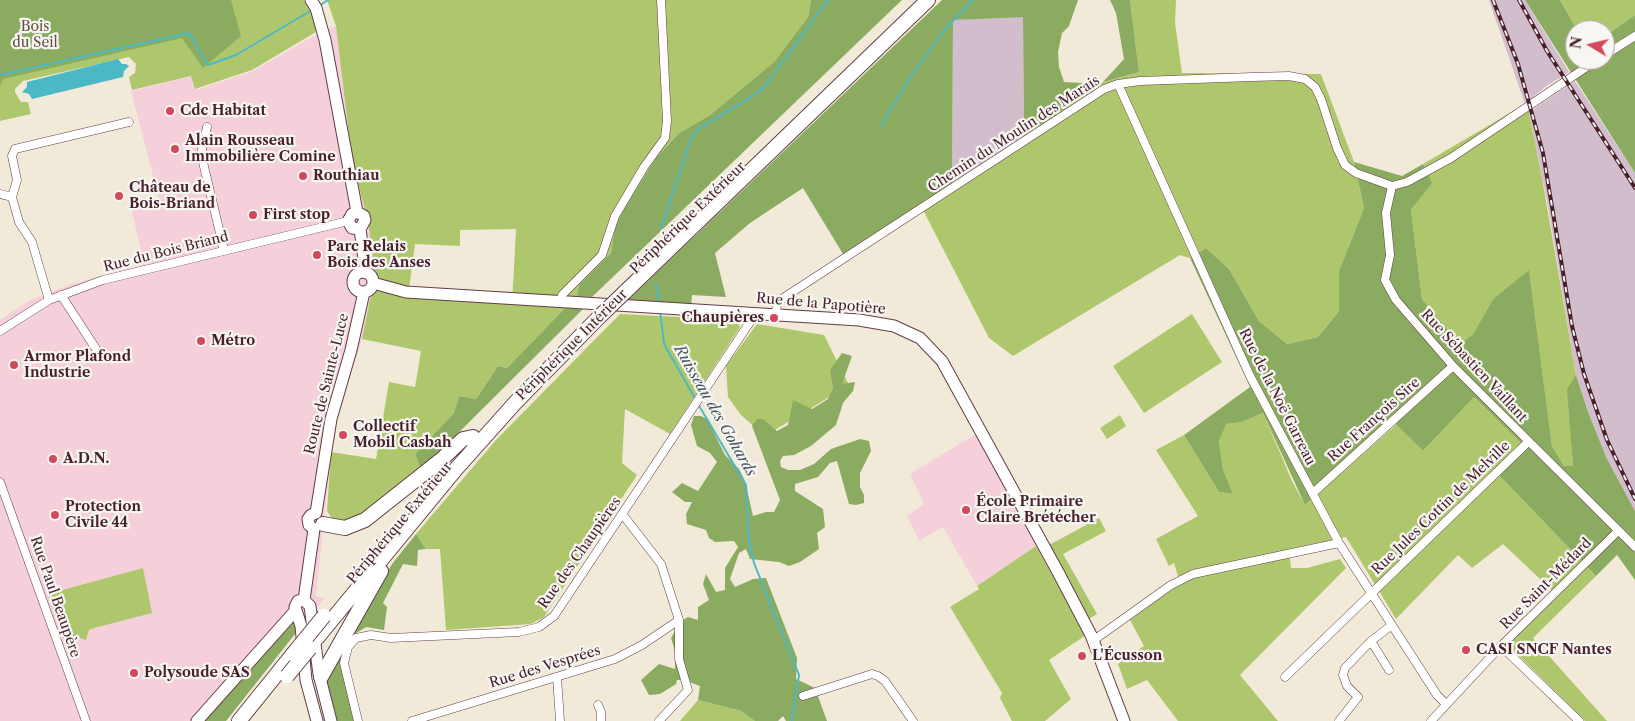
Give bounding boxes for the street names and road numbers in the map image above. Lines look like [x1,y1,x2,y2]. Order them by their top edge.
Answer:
street label: Chemin du Moulin des Marais [925,72,1103,196]
street label: Périphérique Extérieur [627,158,749,278]
street label: Rue du Bois Briand [102,228,230,276]
street label: Périphérique Intérieur [513,286,631,404]
street label: Rue de la Papotière [755,290,887,318]
street label: Rue Sébastien Vaillant [1417,306,1531,426]
street label: Route de Sainte-Luce [301,312,353,456]
street label: Rue de la Noë Garreau [1235,326,1319,468]
street label: Rue François Sire [1325,374,1423,466]
street label: Rue Jules Cottin de Melville [1368,438,1514,578]
street label: Périphérique Extérieur [344,459,456,587]
street label: Rue des Chaupières [535,494,625,612]
street label: Rue Paul Beaupère [26,534,84,660]
street label: Rue Saint-Médard [1497,535,1595,633]
street label: Rue des Vesprées [487,642,603,692]

